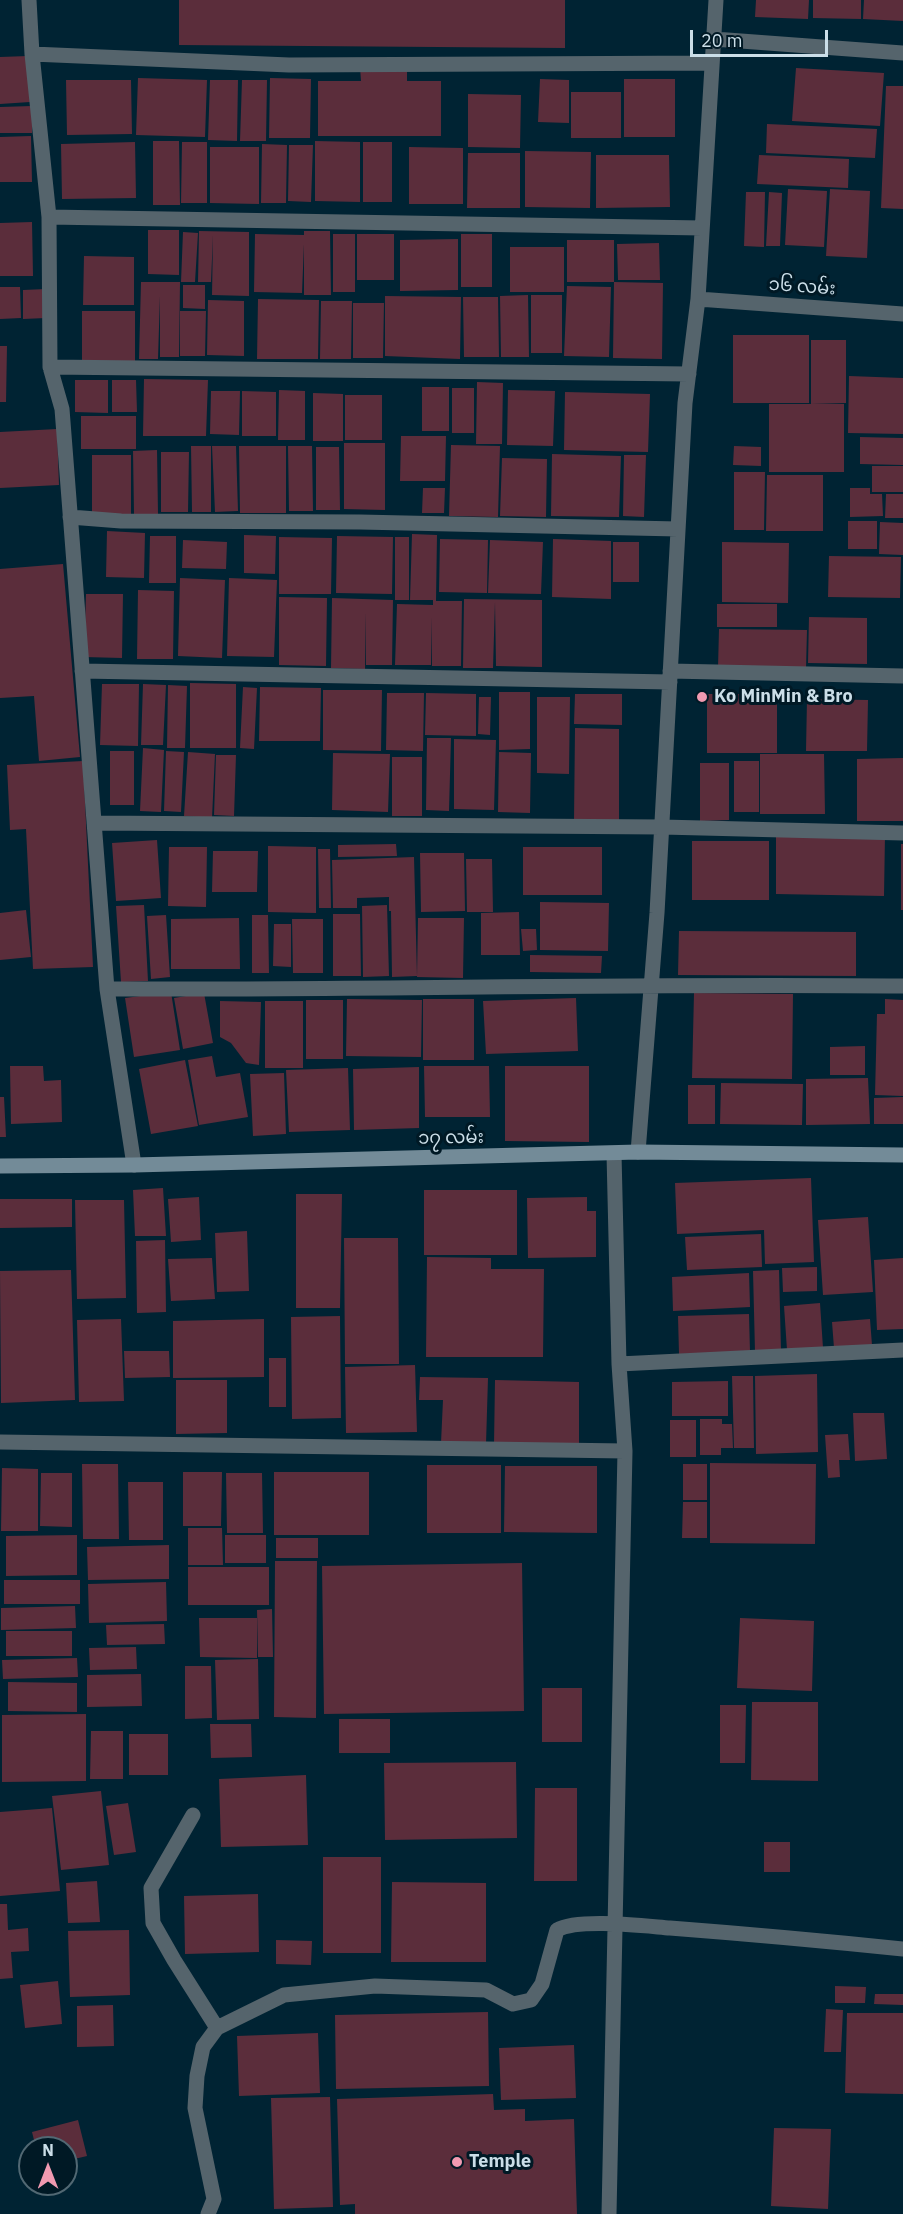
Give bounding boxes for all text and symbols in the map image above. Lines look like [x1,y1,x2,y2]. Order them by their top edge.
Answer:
scale bar [693,18,831,56]
text: 20 m [701,29,743,52]
street label: ၁၆ လမ်း [768,274,836,300]
place label: Ko MinMin & Bro [714,686,853,708]
marker: Ko MinMin & Bro [695,690,709,704]
street label: ၁၇ လမ်း [418,1127,484,1149]
north arrow [18,2136,78,2196]
text: N [42,2140,54,2160]
place label: Temple [469,2151,531,2173]
marker: Temple [450,2155,464,2169]

